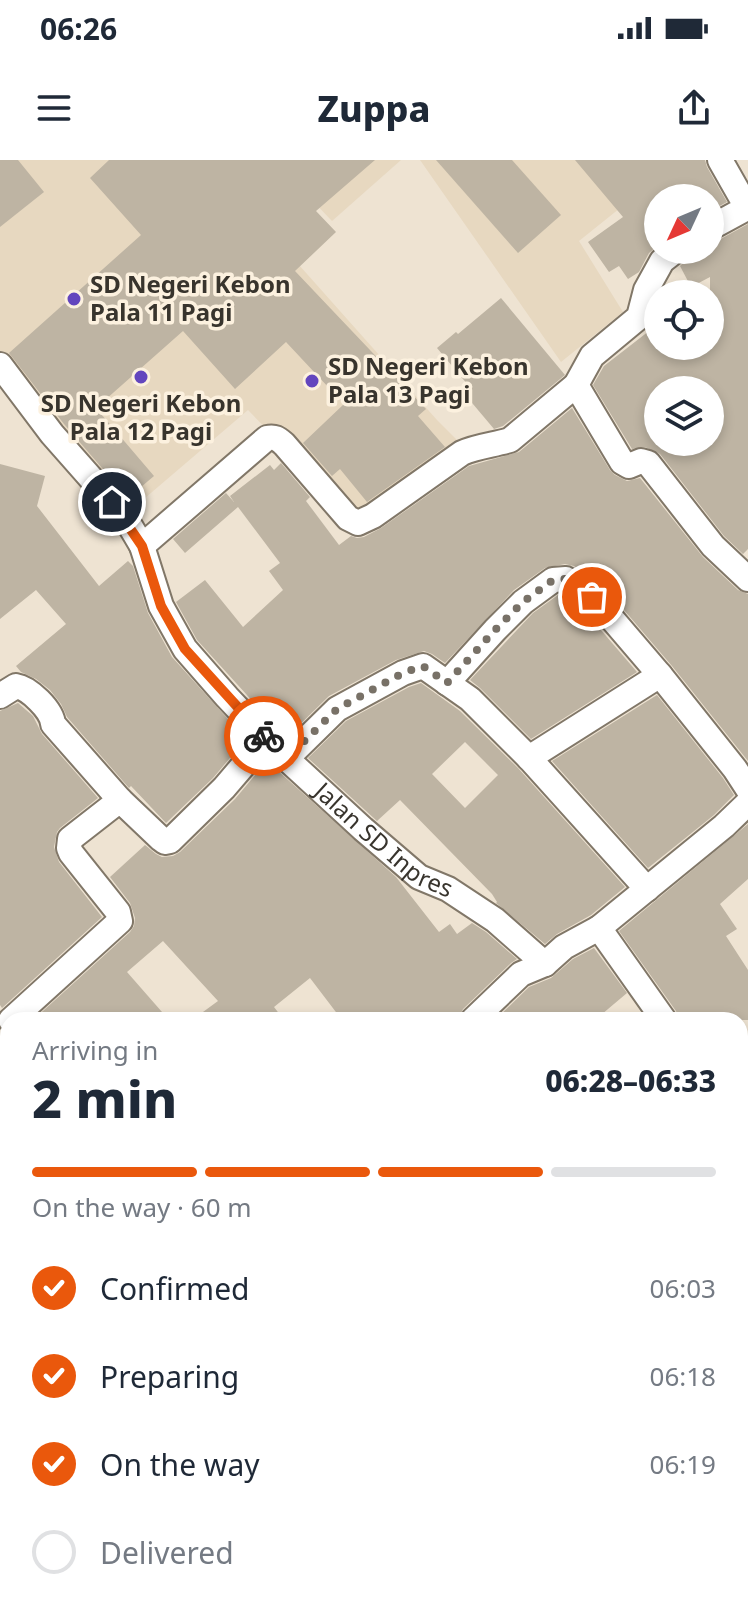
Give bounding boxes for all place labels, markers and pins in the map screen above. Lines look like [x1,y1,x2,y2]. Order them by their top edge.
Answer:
place label: SD Negeri Kebon Pala 11 Pagi [90,267,291,328]
marker: SD Negeri Kebon Pala 11 Pagi [65,290,83,308]
place label: SD Negeri Kebon Pala 13 Pagi [328,349,529,410]
marker: SD Negeri Kebon Pala 12 Pagi [132,368,150,386]
marker: SD Negeri Kebon Pala 13 Pagi [303,372,321,390]
place label: SD Negeri Kebon Pala 12 Pagi [41,386,241,447]
pin [78,468,146,536]
pin [558,563,626,631]

